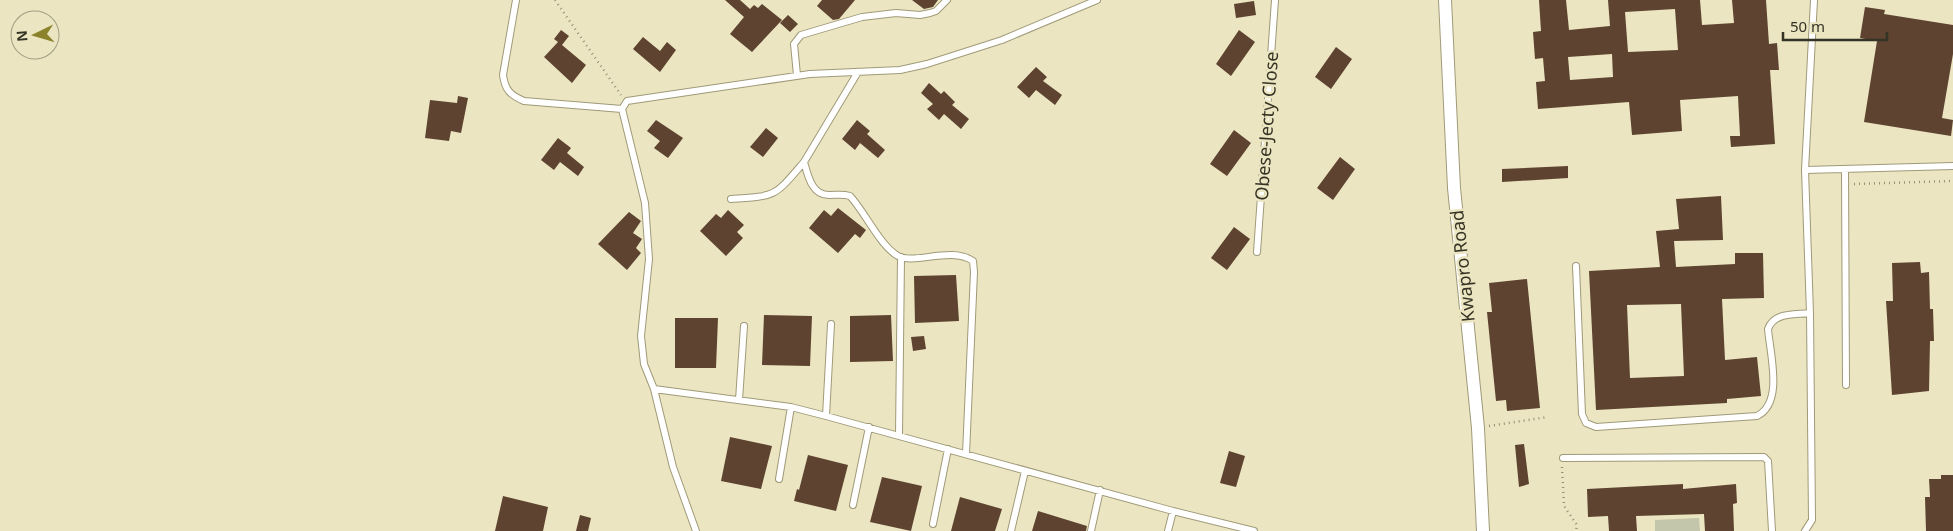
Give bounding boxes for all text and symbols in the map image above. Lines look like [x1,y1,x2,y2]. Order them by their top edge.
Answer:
north arrow [10,10,60,60]
scale bar [1783,10,1887,42]
text: 50 m [1790,16,1825,36]
text: N [12,30,32,43]
street label: Obese-Jecty Close [1249,51,1283,201]
street label: Kwapro Road [1444,209,1480,323]

